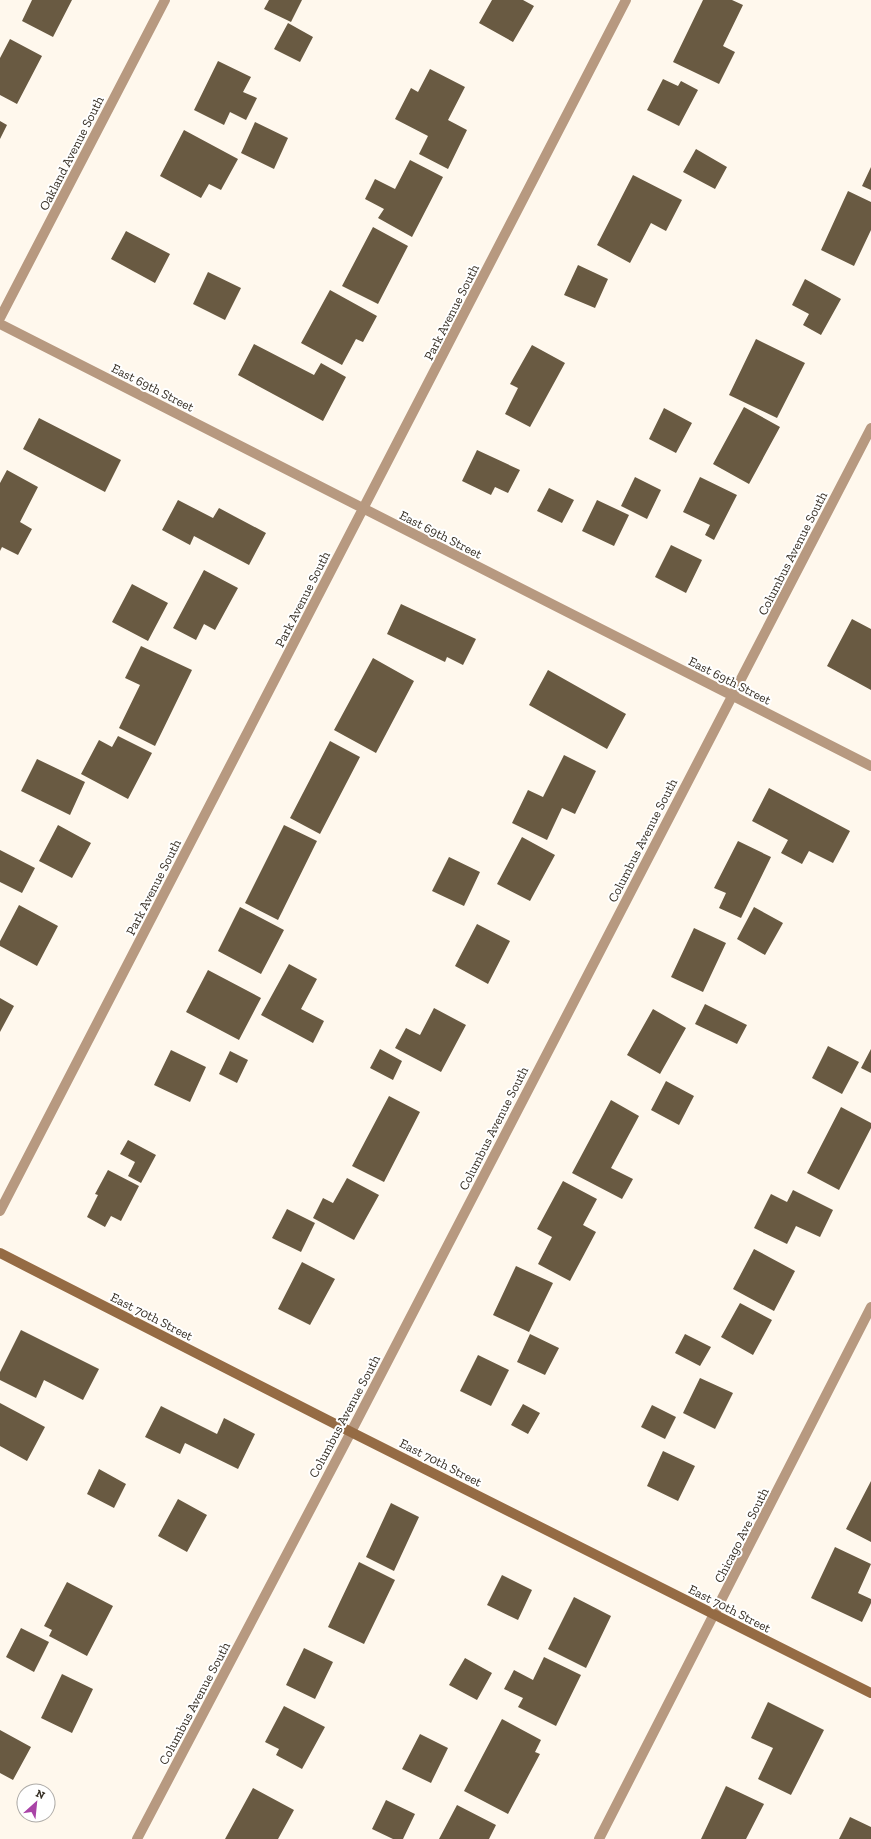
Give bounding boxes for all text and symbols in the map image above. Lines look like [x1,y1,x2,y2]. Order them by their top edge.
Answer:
street label: Oakland Avenue South [36,93,107,213]
street label: Park Avenue South [421,261,482,363]
street label: East 69th Street [109,360,197,415]
street label: Columbus Avenue South [755,488,830,618]
street label: East 69th Street [397,507,485,562]
street label: Park Avenue South [272,548,333,650]
street label: East 69th Street [686,653,774,708]
street label: Columbus Avenue South [605,775,680,905]
street label: Park Avenue South [123,836,184,938]
street label: Columbus Avenue South [456,1063,531,1193]
street label: East 70th Street [108,1289,196,1344]
street label: Columbus Avenue South [306,1352,383,1480]
street label: East 70th Street [397,1435,485,1490]
street label: Chicago Ave South [711,1485,772,1585]
street label: East 70th Street [686,1581,774,1636]
street label: Columbus Avenue South [156,1639,233,1767]
north arrow [16,1783,56,1823]
text: N [34,1787,48,1803]

